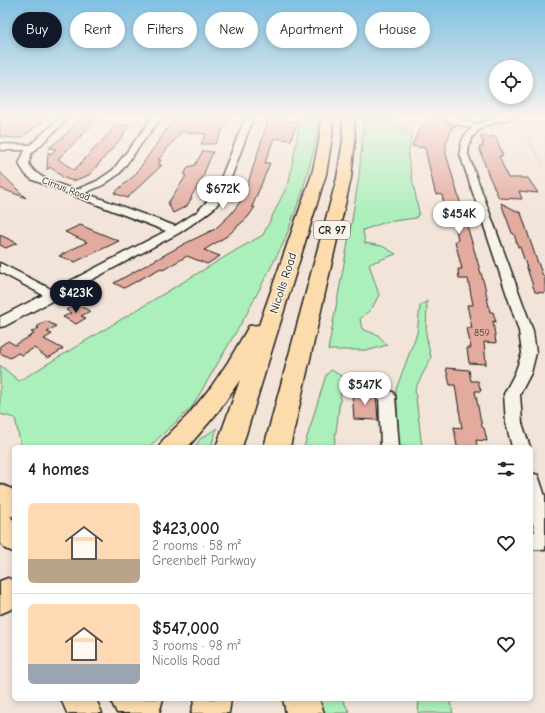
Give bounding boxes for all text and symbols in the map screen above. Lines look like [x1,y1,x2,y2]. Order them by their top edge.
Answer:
chip: Buy [12,12,62,48]
chip: Rent [70,12,125,48]
chip: Filters [133,12,197,48]
chip: New [205,12,258,48]
chip: Apartment [266,12,357,48]
chip: House [365,12,430,48]
map controls [489,60,533,104]
button: locate [489,60,533,104]
street label: Cirrus Road [40,174,92,204]
pin: $672K [195,176,251,210]
text: $672K [206,181,240,196]
pin: $454K [431,201,487,235]
text: $454K [442,206,476,221]
road number: CR 97 [314,221,350,239]
street label: Nicolls Road [267,251,299,315]
pin: $423K [48,280,104,314]
text: $423K [59,285,93,300]
house number: 859 [474,327,490,339]
pin: $547K [337,372,393,406]
text: $547K [348,377,382,392]
icon: filters [495,458,517,480]
text: 4 homes [28,460,89,479]
icon: home [60,519,108,567]
text: $423,000 [152,519,219,538]
icon: heart [495,532,517,554]
text: 2 rooms · 58 m² [152,538,241,553]
text: Greenbelt Parkway [152,553,256,568]
text: $547,000 [152,619,219,638]
icon: home [60,620,108,668]
icon: heart [495,633,517,655]
text: 3 rooms · 98 m² [152,638,241,653]
text: Nicolls Road [152,653,220,668]

